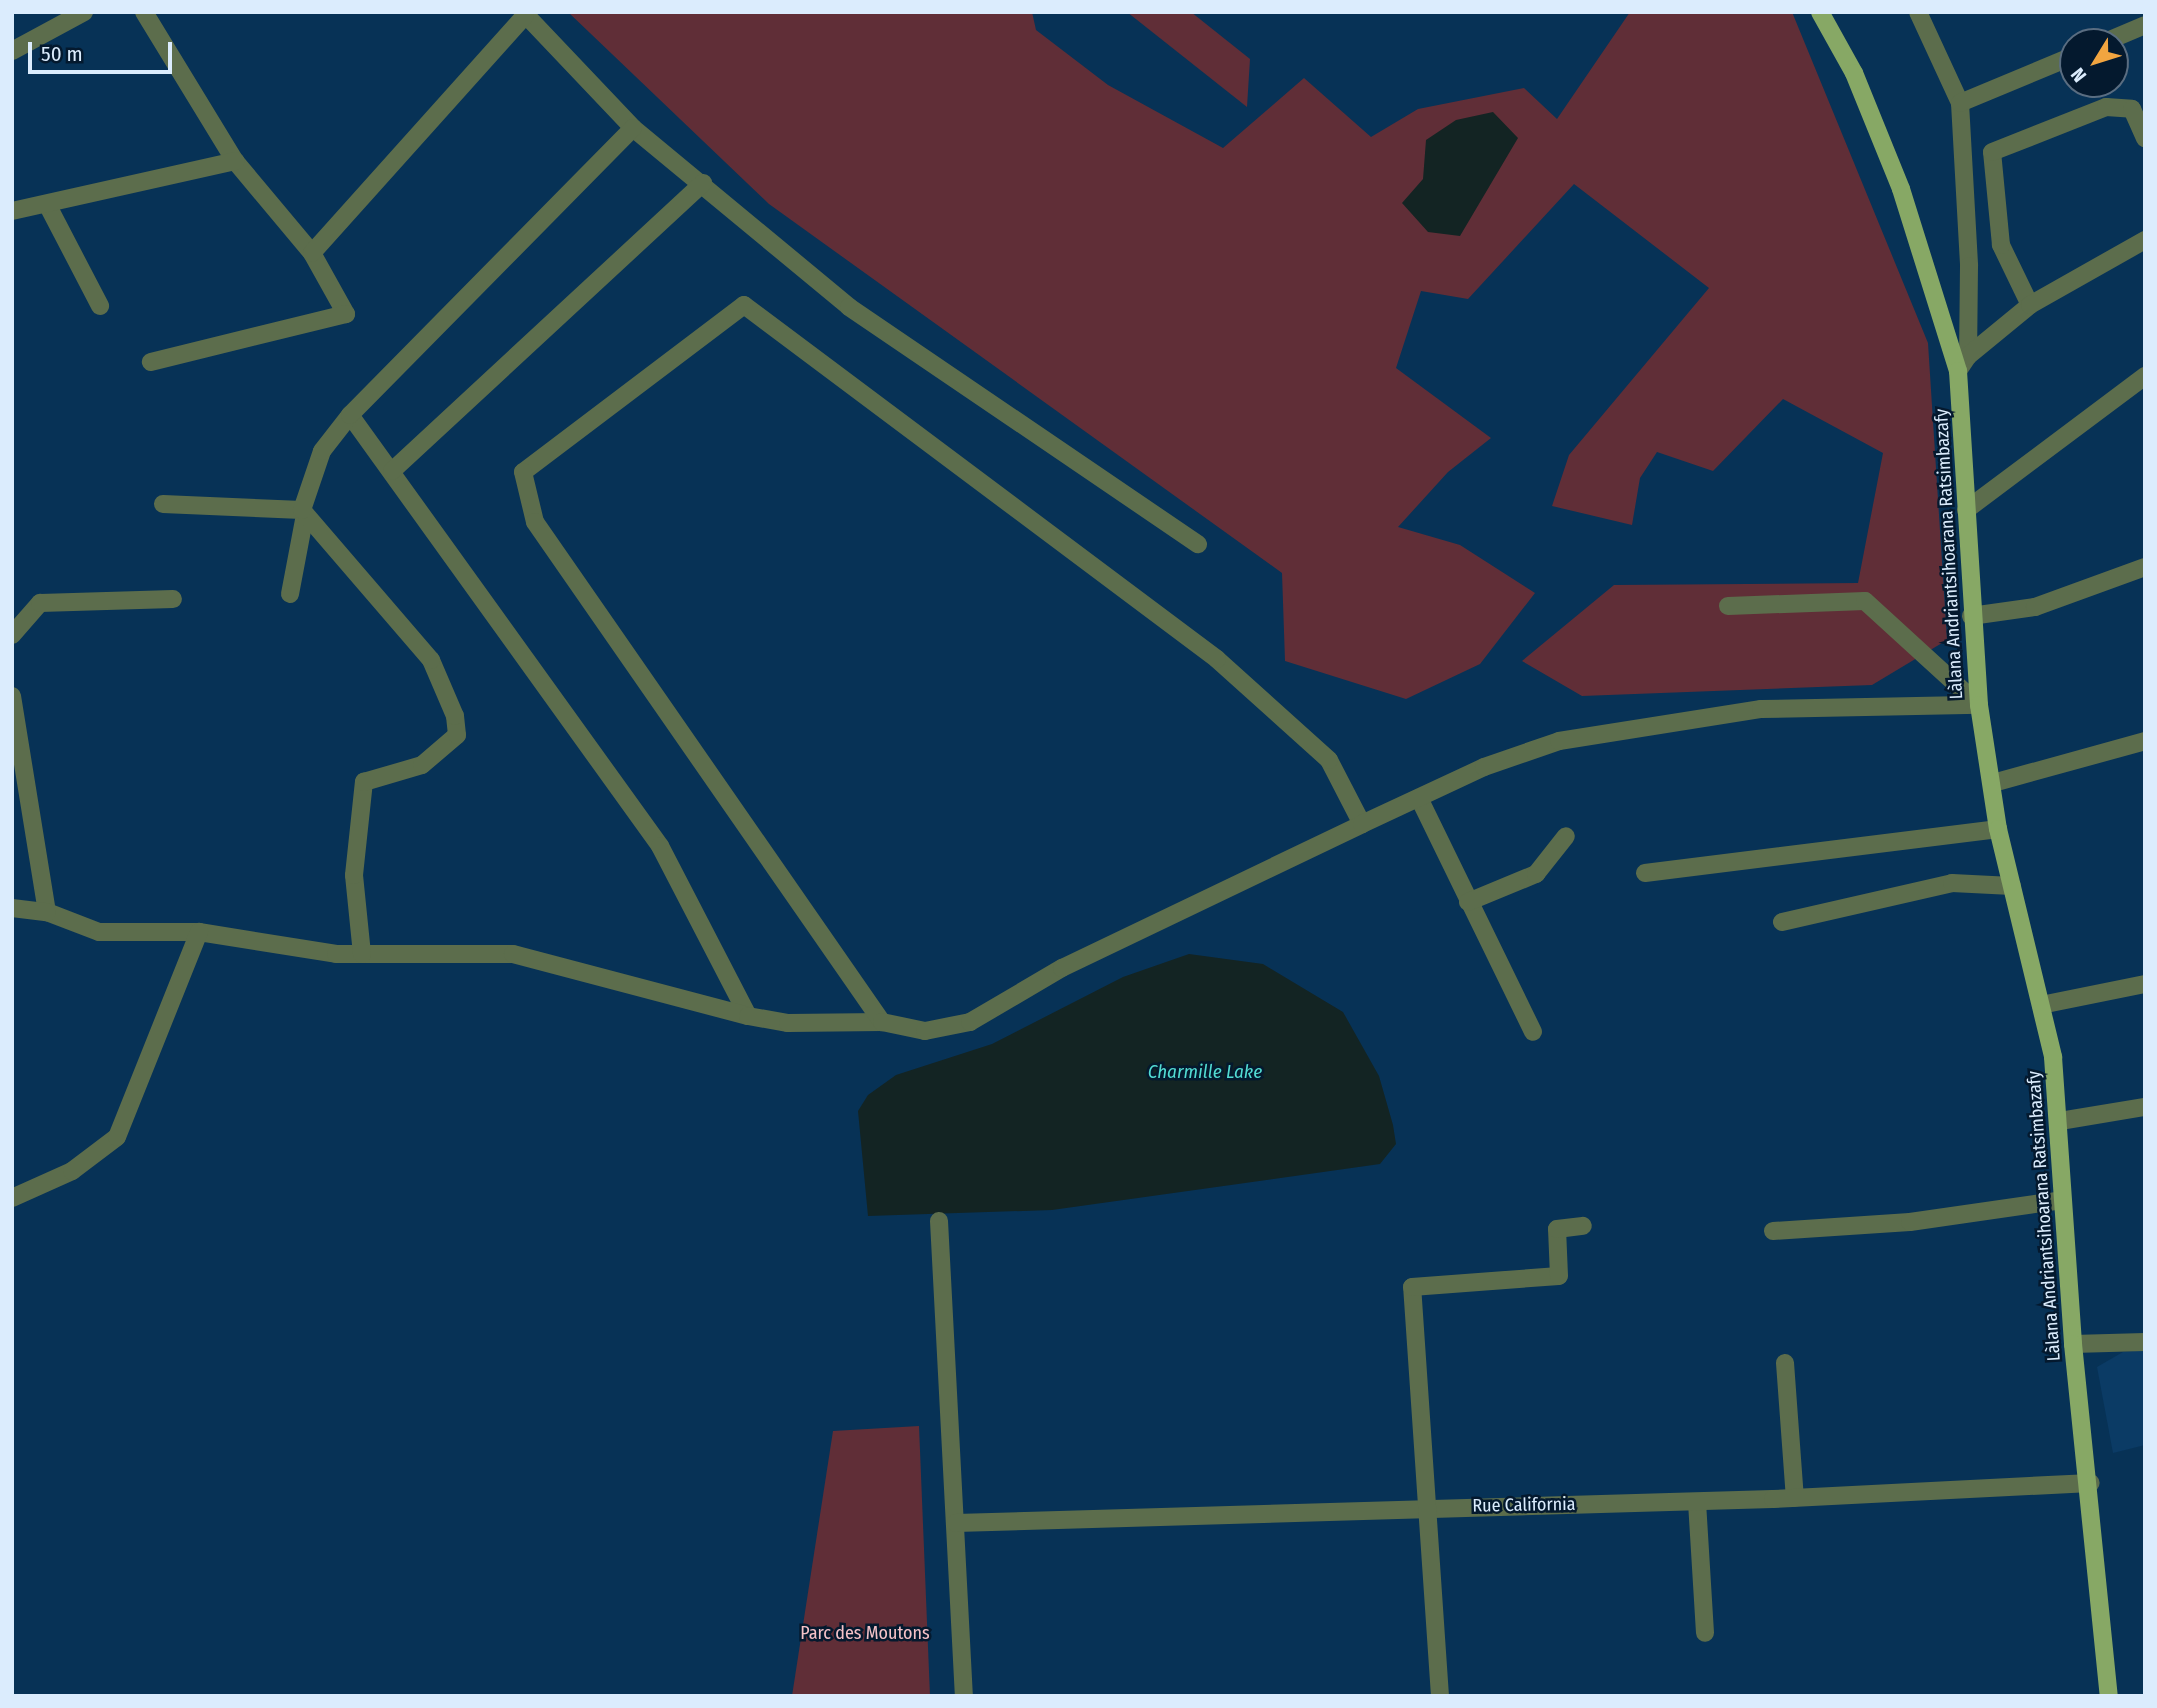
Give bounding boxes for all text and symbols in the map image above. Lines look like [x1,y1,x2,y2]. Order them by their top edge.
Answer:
scale bar [32,28,175,72]
north arrow [2059,28,2129,98]
text: 50 m [41,41,83,67]
text: N [2066,63,2091,87]
street label: Làlana Andriantsihoarana Ratsimbazafy [1931,408,1967,700]
water label: Charmille Lake [1148,1061,1262,1083]
street label: Làlana Andriantsihoarana Ratsimbazafy [2023,1070,2065,1362]
street label: Rue California [1472,1493,1576,1517]
park label: Parc des Moutons [800,1622,930,1644]

